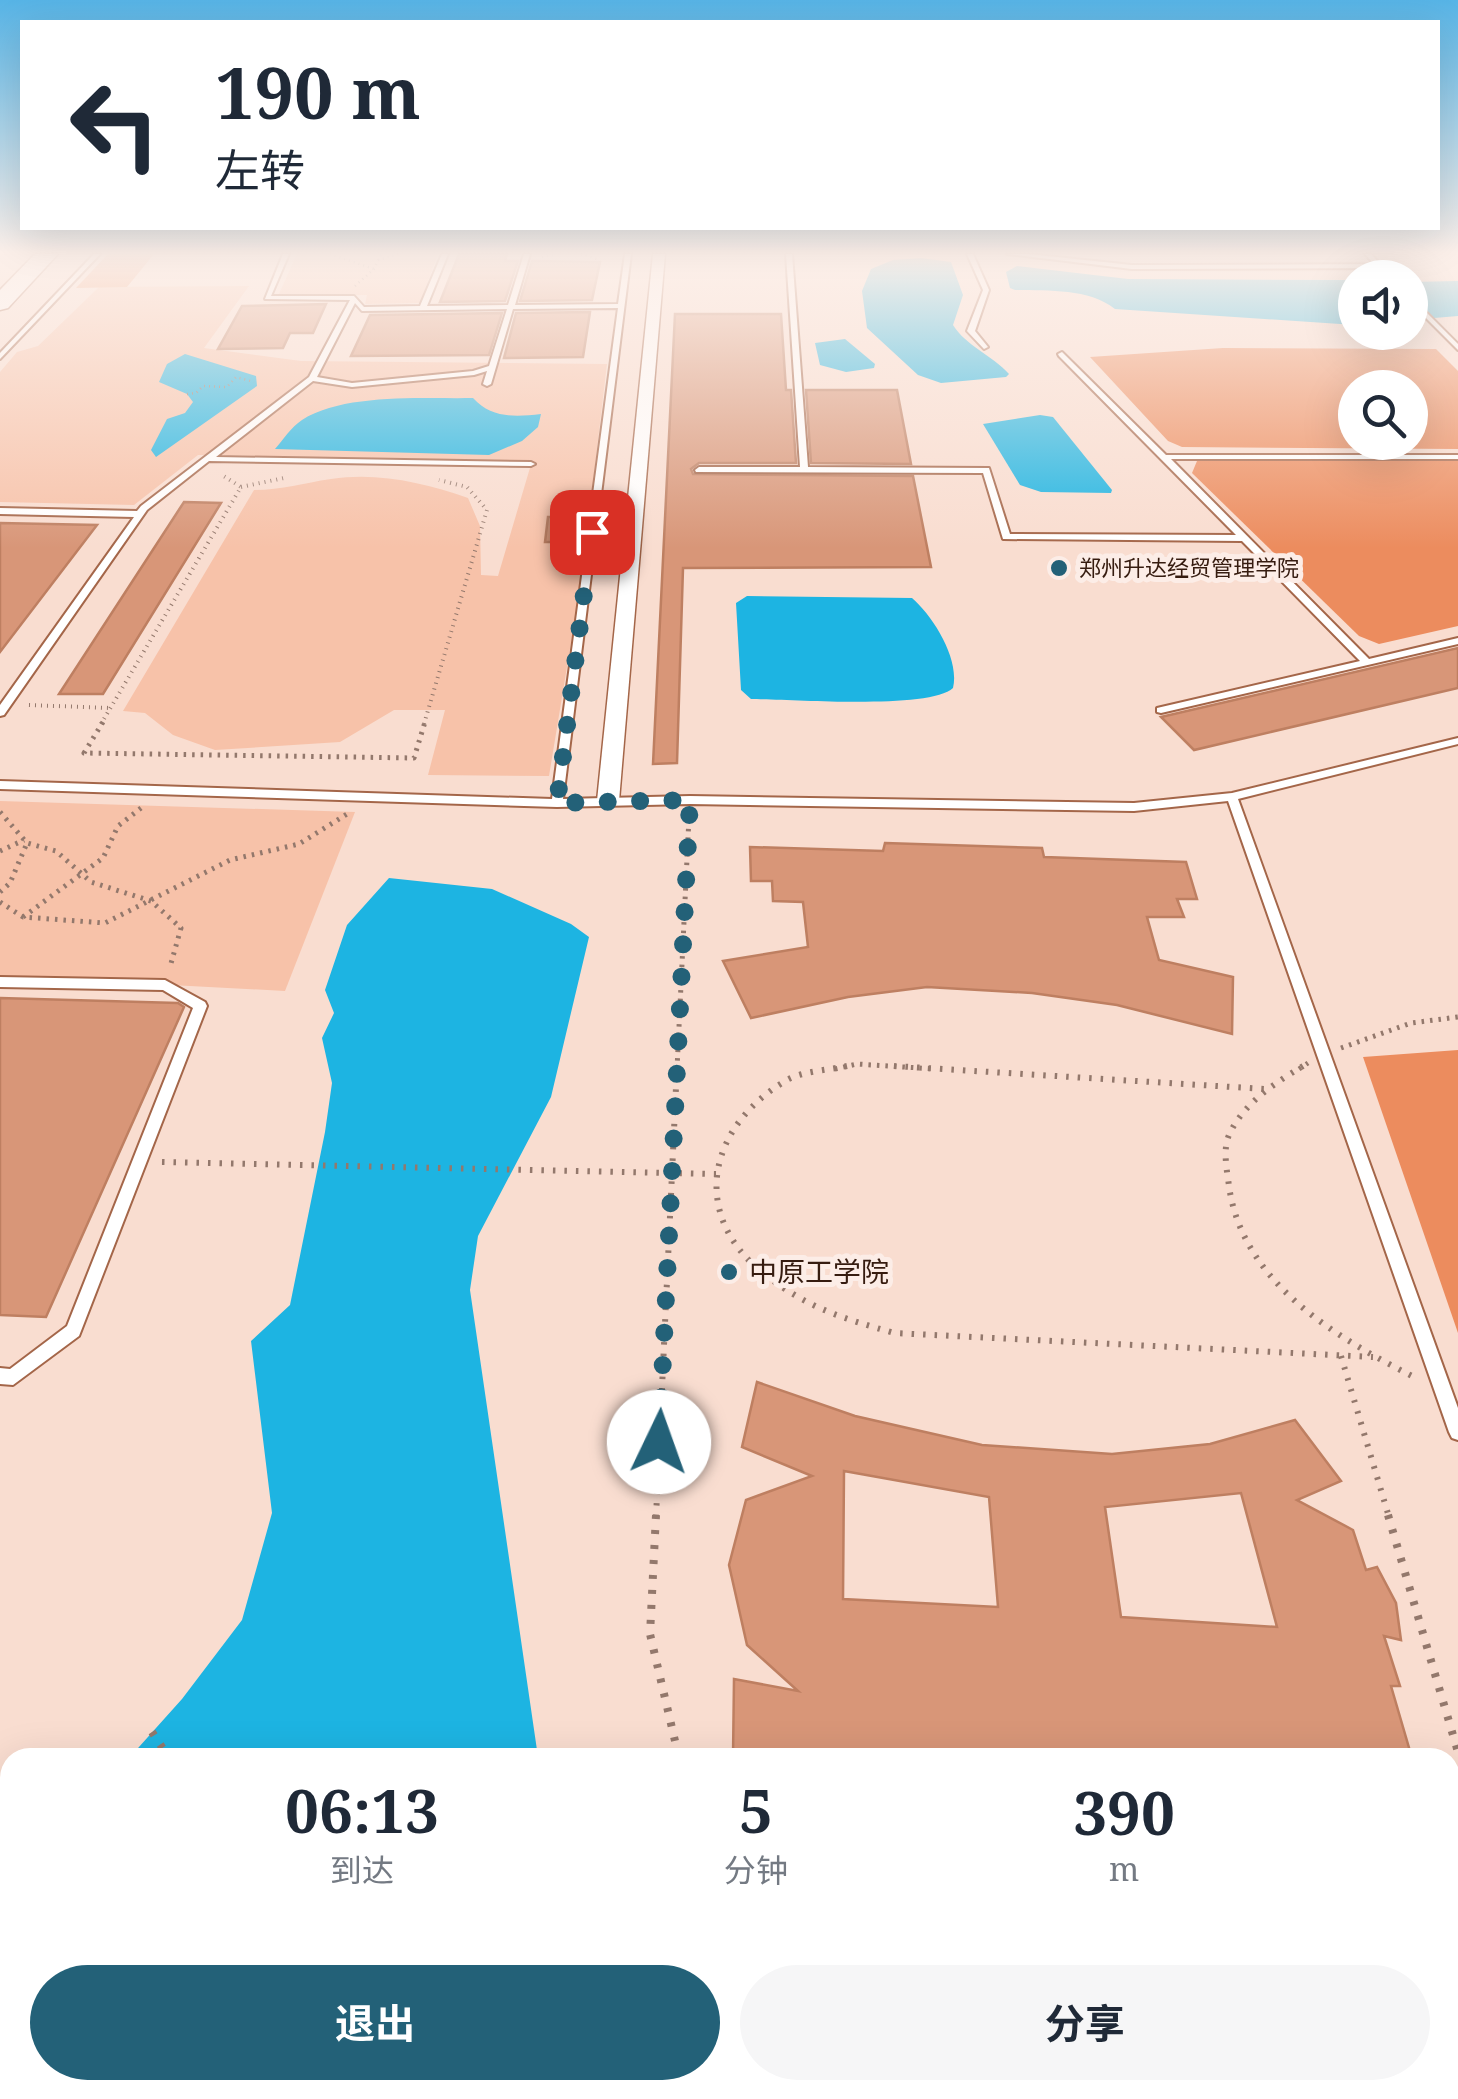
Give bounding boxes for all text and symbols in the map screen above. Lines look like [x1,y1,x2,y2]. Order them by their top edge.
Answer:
text: 190 m [215,44,421,140]
icon: left [50,60,180,190]
text: 左转 [215,139,305,200]
map controls [1338,260,1428,460]
button: sound [1338,260,1428,350]
button: search [1338,370,1428,460]
pin [550,490,635,575]
icon: arrive [565,505,620,560]
place label: 郑州升达经贸管理学院 [1079,552,1299,582]
marker: 郑州升达经贸管理学院 [1048,557,1070,579]
place label: 中原工学院 [749,1252,889,1290]
marker: 中原工学院 [718,1261,740,1283]
position arrow [607,1390,711,1494]
text: 06:13 [285,1769,439,1851]
text: 5 [739,1769,773,1851]
text: 390 [1073,1771,1175,1853]
text: m [1109,1847,1139,1890]
text: 到达 [330,1848,394,1891]
text: 分钟 [724,1848,788,1891]
button: 退出 [30,1965,720,2080]
button: 分享 [740,1965,1430,2080]

